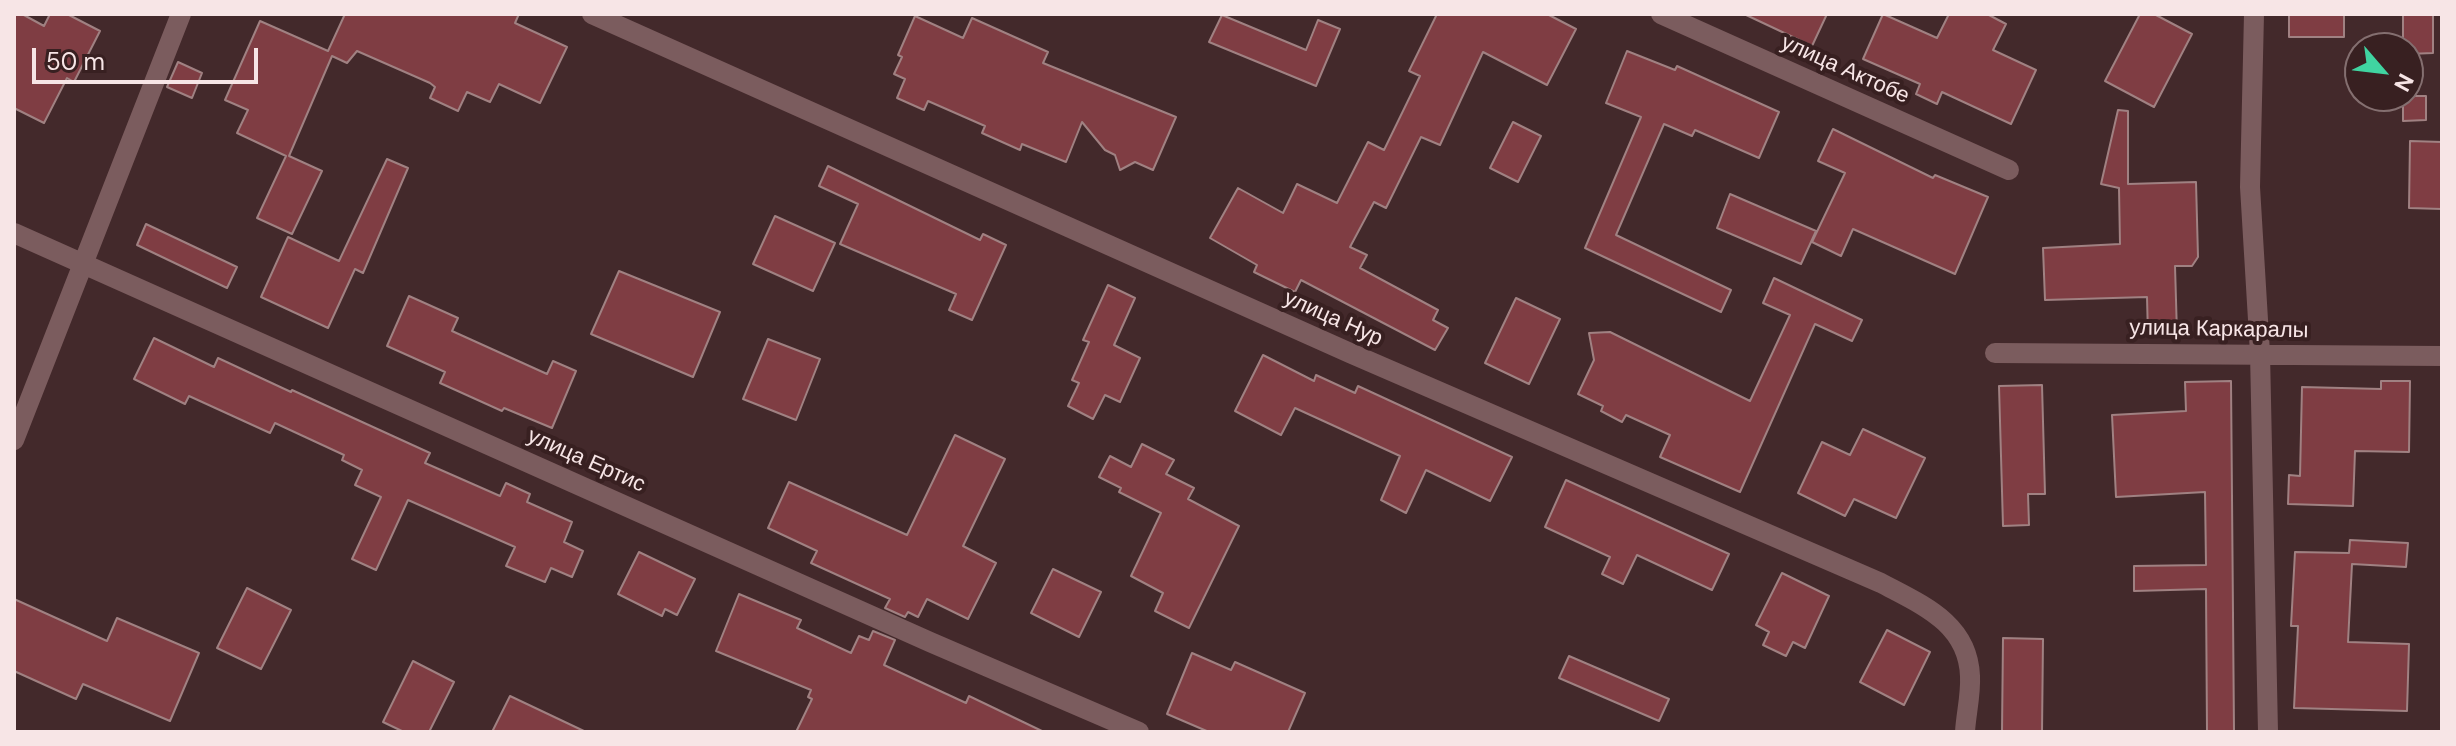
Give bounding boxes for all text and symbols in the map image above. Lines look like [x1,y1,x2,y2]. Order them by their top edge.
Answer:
street label: улица Актобе [1777,30,1913,110]
scale bar [36,32,262,82]
north arrow [2344,32,2424,112]
text: 50 m [46,46,105,77]
text: N [2387,69,2420,96]
street label: улица Нур [1280,286,1386,352]
street label: улица Каркаралы [2129,315,2309,345]
street label: улица Ертис [523,423,649,499]

